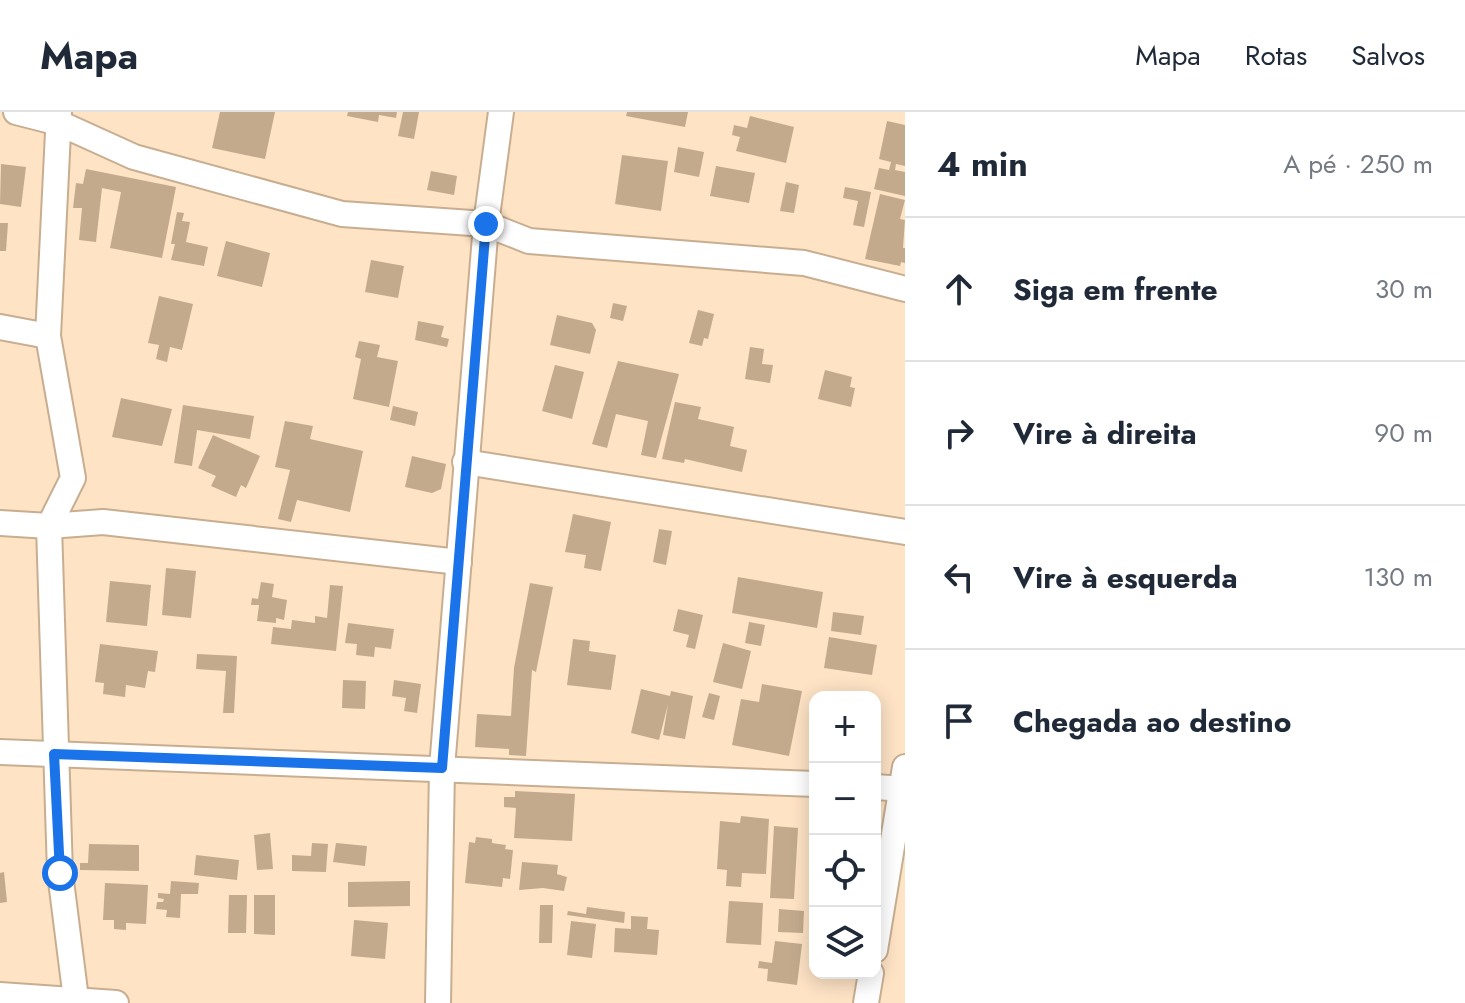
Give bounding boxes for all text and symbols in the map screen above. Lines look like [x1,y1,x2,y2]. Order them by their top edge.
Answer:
text: Mapa [40,28,138,83]
text: Mapa [1135,35,1201,76]
text: Rotas [1245,35,1307,76]
text: Salvos [1351,35,1425,76]
text: 4 min [937,140,1028,189]
text: A pé · 250 m [1283,145,1433,183]
route end [468,206,504,242]
icon: ahead [937,267,981,311]
text: Siga em frente [1013,268,1218,311]
text: 30 m [1375,270,1433,308]
icon: right [937,411,981,455]
text: Vire à direita [1013,412,1197,455]
text: 90 m [1374,414,1433,452]
icon: left [937,555,981,599]
text: Vire à esquerda [1013,556,1238,599]
text: 130 m [1363,558,1433,596]
map controls [809,691,881,979]
button: + [809,691,881,763]
icon: arrive [937,699,981,743]
text: Chegada ao destino [1013,700,1291,743]
button: − [809,763,881,835]
button: locate [809,835,881,907]
route start [42,855,78,891]
button: layers [809,907,881,979]

